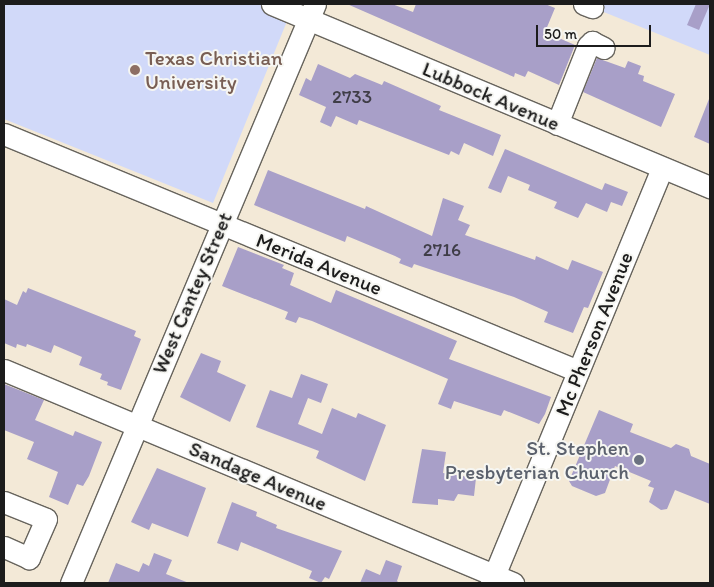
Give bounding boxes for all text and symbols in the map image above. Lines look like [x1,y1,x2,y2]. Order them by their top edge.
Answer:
scale bar [539,15,654,47]
text: 50 m [544,25,577,43]
place label: Texas Christian University [145,45,282,95]
street label: Lubbock Avenue [419,56,563,136]
marker: Texas Christian University [129,64,141,76]
house number: 2733 [332,86,372,108]
street label: West Cantey Street [147,208,237,378]
street label: Merida Avenue [253,227,385,301]
house number: 2716 [423,239,461,261]
street label: Mc Pherson Avenue [550,248,638,420]
place label: St. Stephen Presbyterian Church [444,435,629,485]
street label: Sandage Avenue [185,436,331,516]
marker: St. Stephen Presbyterian Church [633,454,645,466]

